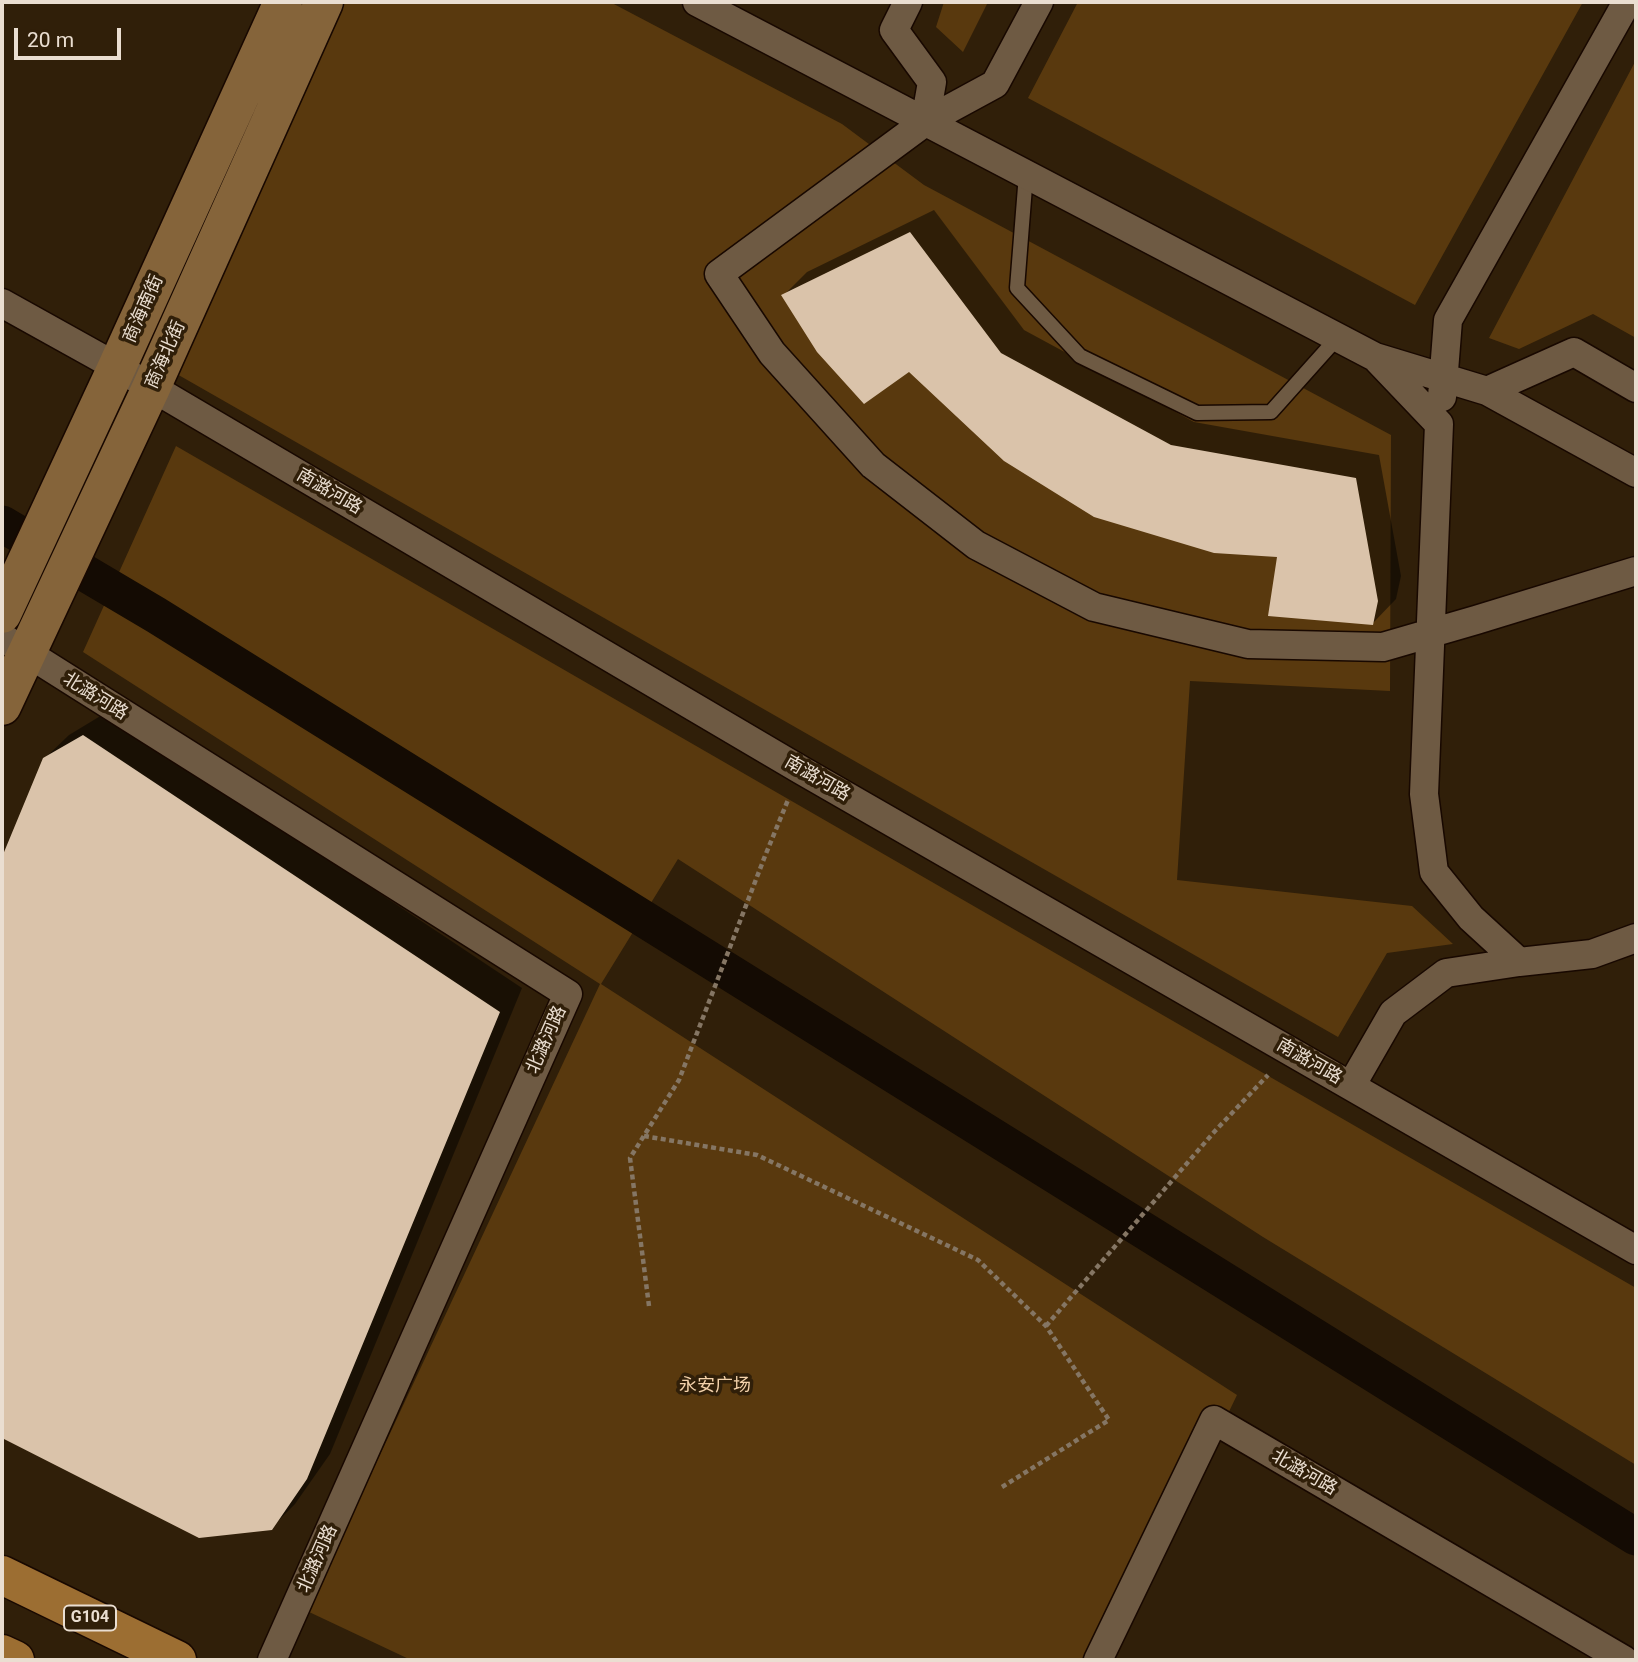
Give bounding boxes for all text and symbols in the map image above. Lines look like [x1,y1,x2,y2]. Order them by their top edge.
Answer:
scale bar [18,14,124,58]
text: 20 m [27,28,74,52]
street label: 商海南街 [119,272,169,346]
street label: 商海北街 [141,318,191,392]
street label: 南潞河路 [292,465,366,519]
street label: 北潞河路 [59,669,131,725]
street label: 南潞河路 [780,752,854,806]
street label: 北潞河路 [522,1003,572,1077]
street label: 南潞河路 [1272,1035,1346,1089]
park label: 永安广场 [679,1375,751,1397]
street label: 北潞河路 [1267,1446,1341,1500]
street label: 北潞河路 [293,1522,343,1596]
road number: G104 [64,1606,116,1630]

